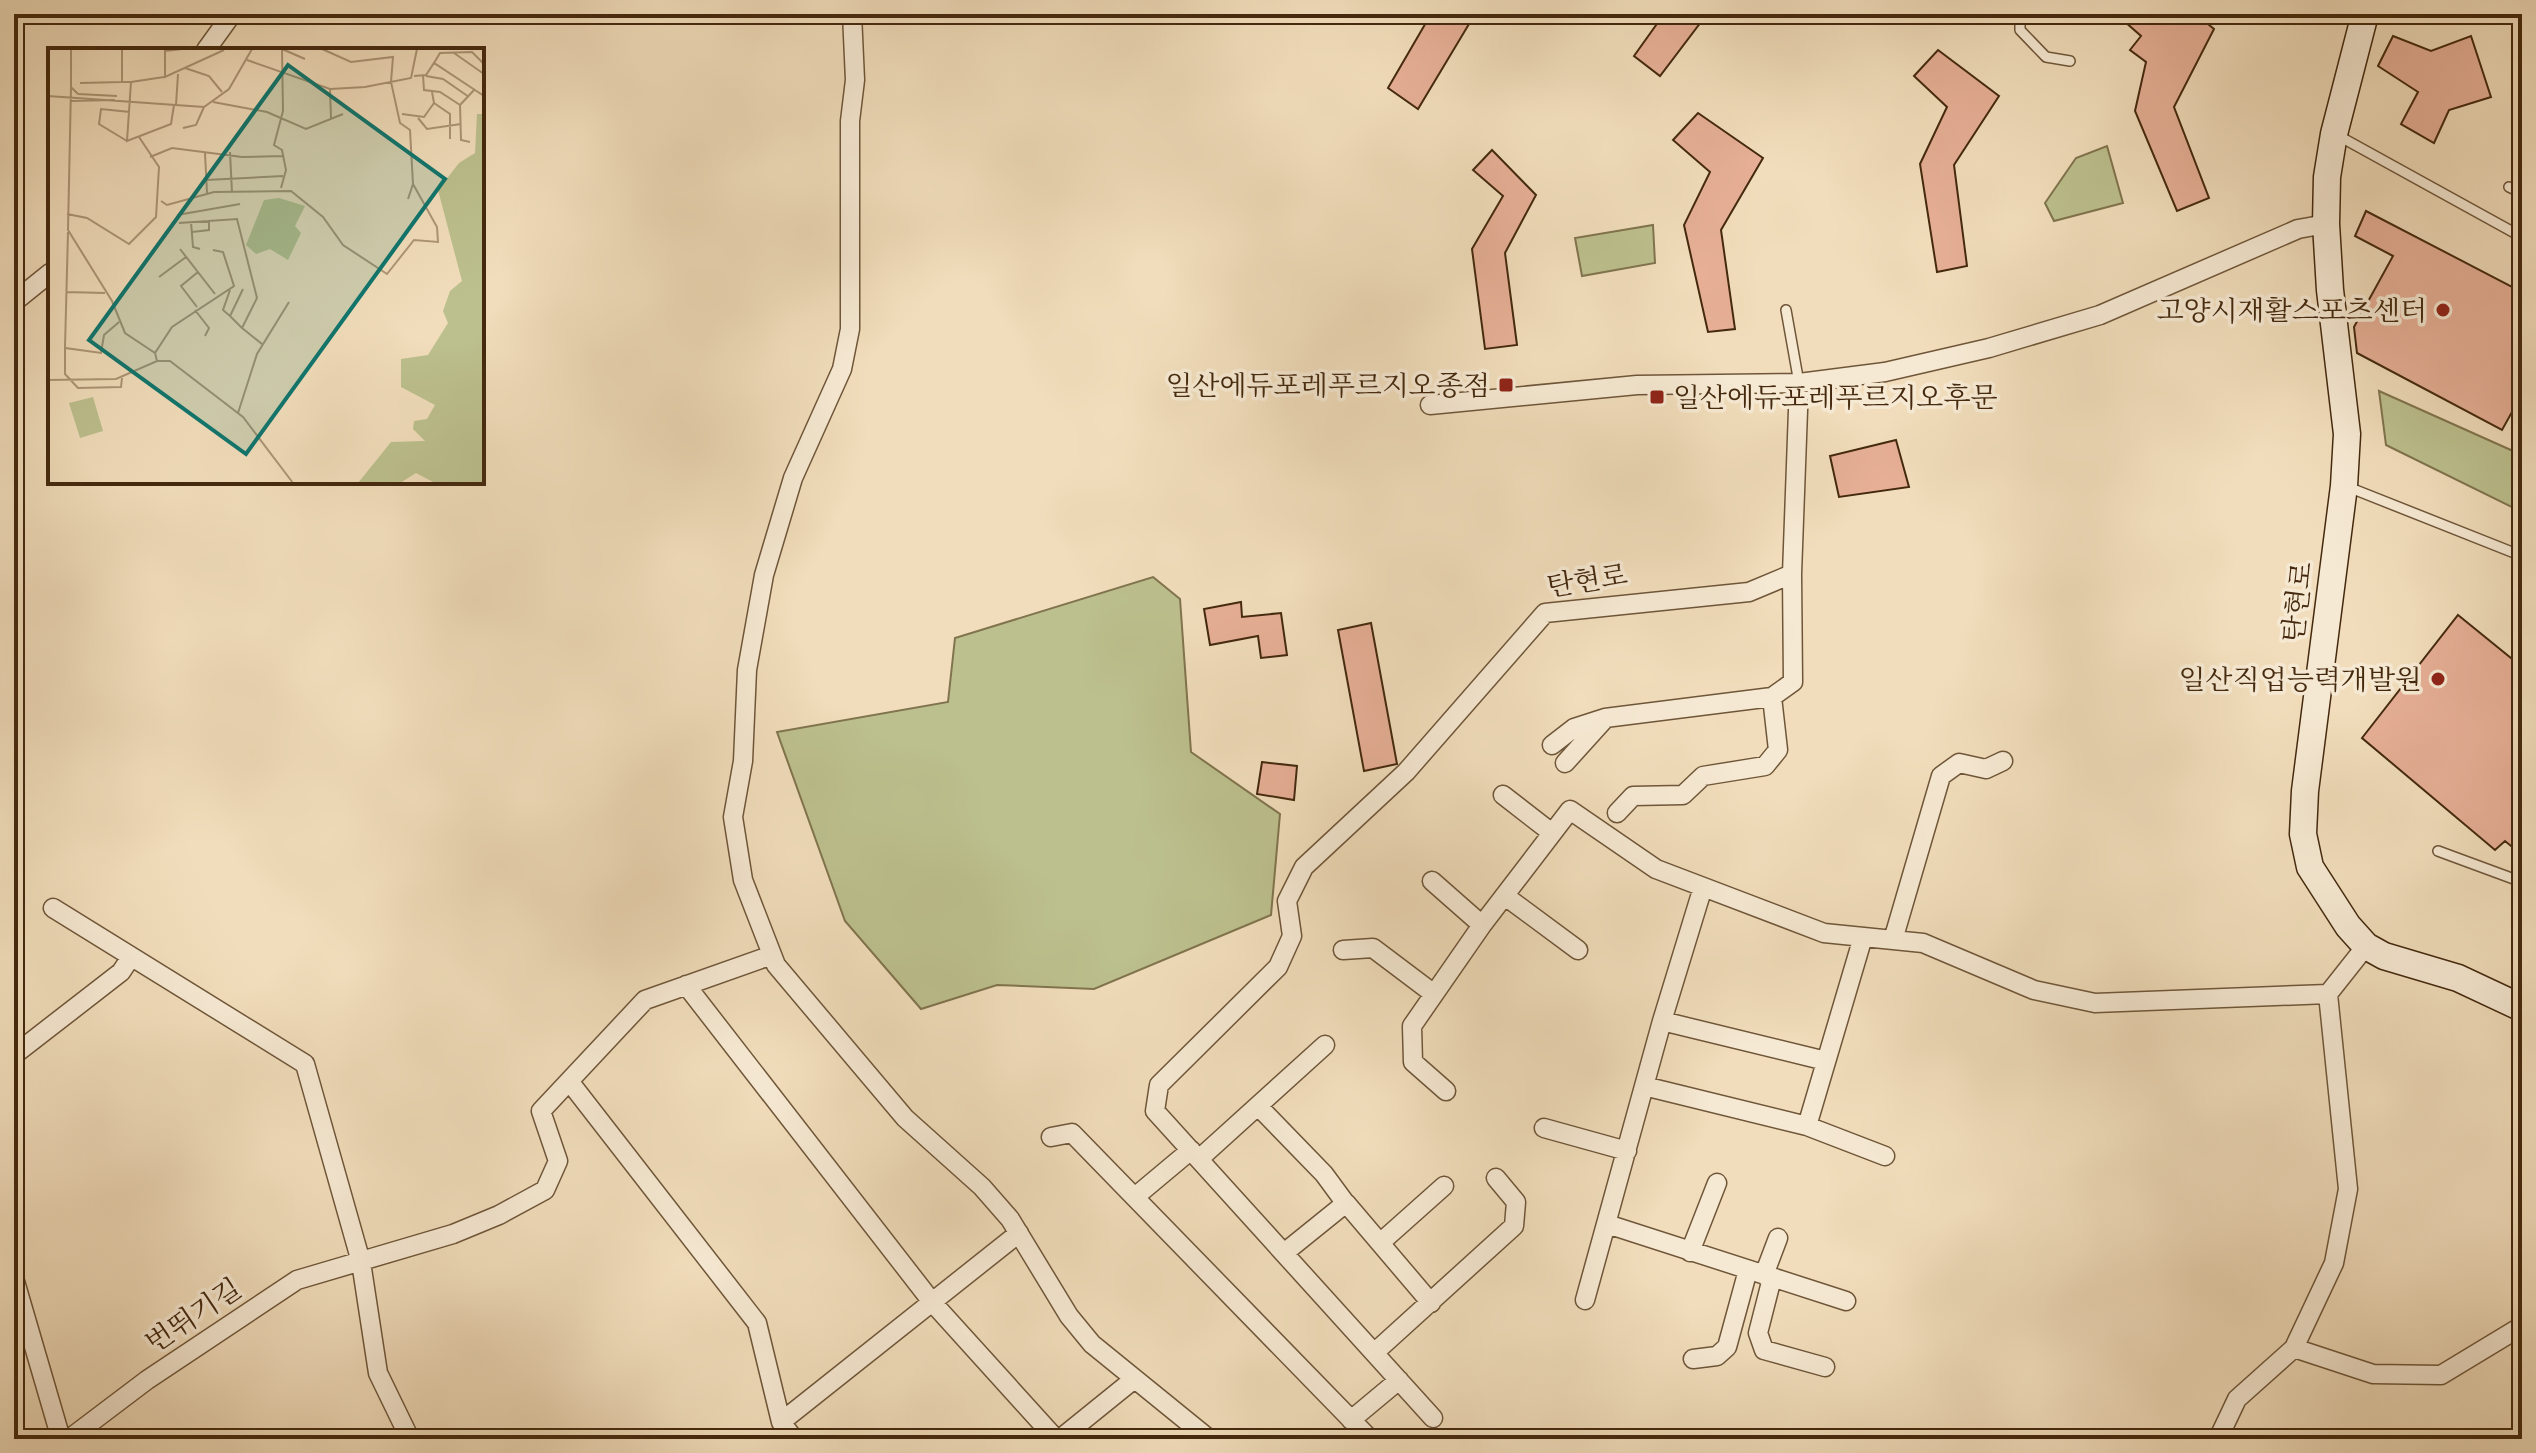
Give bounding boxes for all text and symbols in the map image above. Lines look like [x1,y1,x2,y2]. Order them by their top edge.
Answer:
inset map [48,48,484,484]
place label: 고양시재활스포츠센터 [2157,292,2427,330]
marker: 고양시재활스포츠센터 [2434,301,2452,319]
place label: 일산에듀포레푸르지오종점 [1165,367,1490,405]
marker: 일산에듀포레푸르지오종점 [1497,376,1515,394]
place label: 일산에듀포레푸르지오후문 [1673,379,1998,417]
marker: 일산에듀포레푸르지오후문 [1648,388,1666,406]
street label: 탄현로 [1544,556,1630,606]
street label: 탄현로 [2274,560,2322,645]
place label: 일산직업능력개발원 [2179,661,2422,699]
marker: 일산직업능력개발원 [2429,670,2447,688]
street label: 번뛰기길 [138,1270,249,1362]

